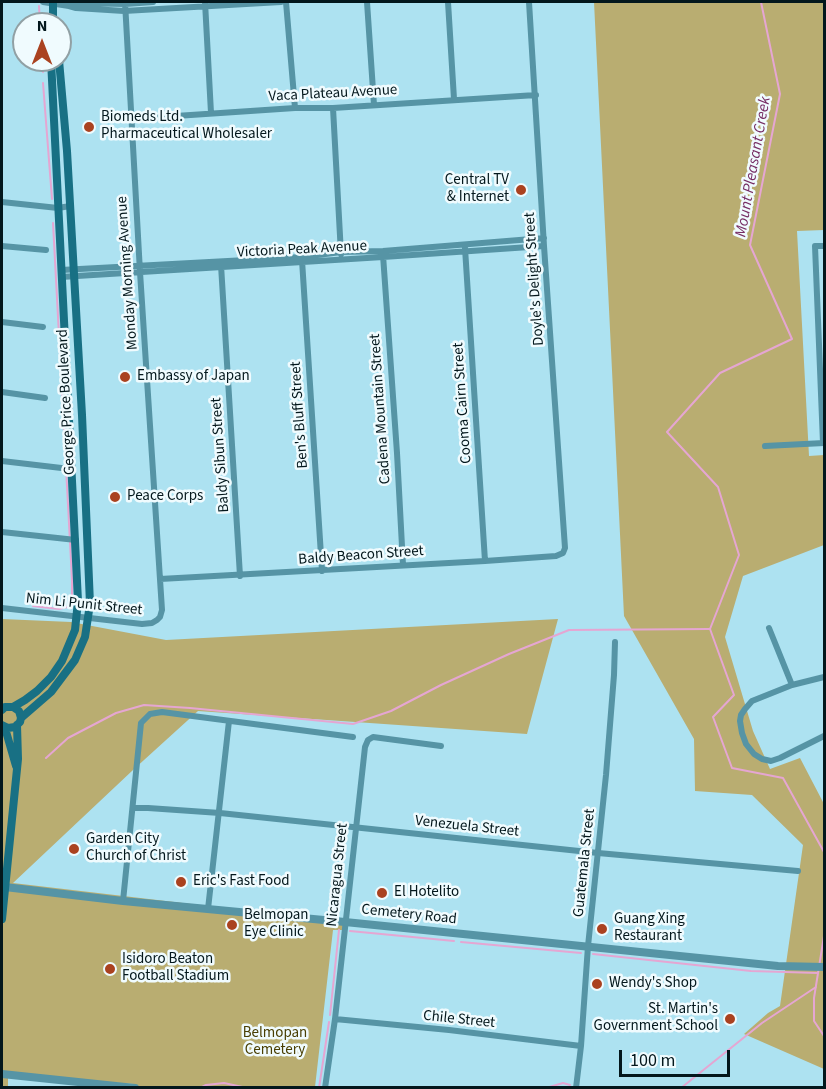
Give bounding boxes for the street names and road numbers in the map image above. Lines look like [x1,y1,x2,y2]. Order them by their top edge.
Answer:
street label: Vaca Plateau Avenue [268,82,398,106]
street label: Monday Morning Avenue [114,195,142,351]
street label: Doyle's Delight Street [521,212,549,346]
street label: Victoria Peak Avenue [237,238,367,262]
street label: George Price Boulevard [54,329,80,475]
street label: Cadena Mountain Street [367,333,395,485]
street label: Cooma Cairn Street [450,342,476,464]
street label: Ben's Bluff Street [287,361,313,469]
street label: Baldy Sibun Street [208,397,234,513]
street label: Baldy Beacon Street [298,543,424,569]
street label: Nim Li Punit Street [25,590,143,620]
street label: Guatemala Street [570,808,600,918]
street label: Venezuela Street [414,813,520,841]
street label: Nicaragua Street [324,822,352,928]
street label: Cemetery Road [360,901,458,929]
street label: Chile Street [422,1007,496,1033]

